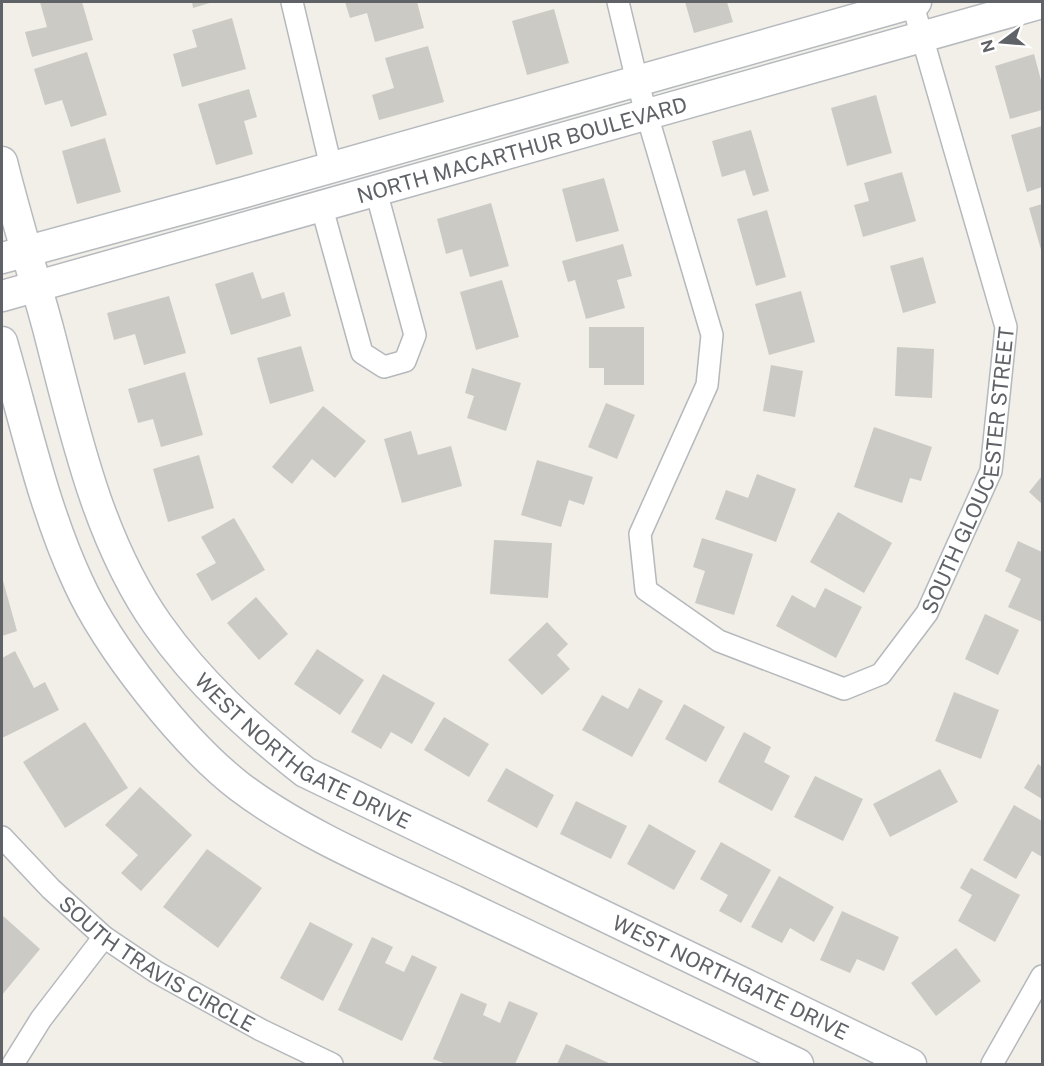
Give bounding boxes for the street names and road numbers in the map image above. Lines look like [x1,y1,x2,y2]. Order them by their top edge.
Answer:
street label: NORTH MACARTHUR BOULEVARD [354,91,690,208]
street label: SOUTH GLOUCESTER STREET [916,326,1018,617]
street label: WEST NORTHGATE DRIVE [190,667,415,834]
street label: SOUTH TRAVIS CIRCLE [54,890,259,1037]
street label: WEST NORTHGATE DRIVE [608,910,853,1045]

